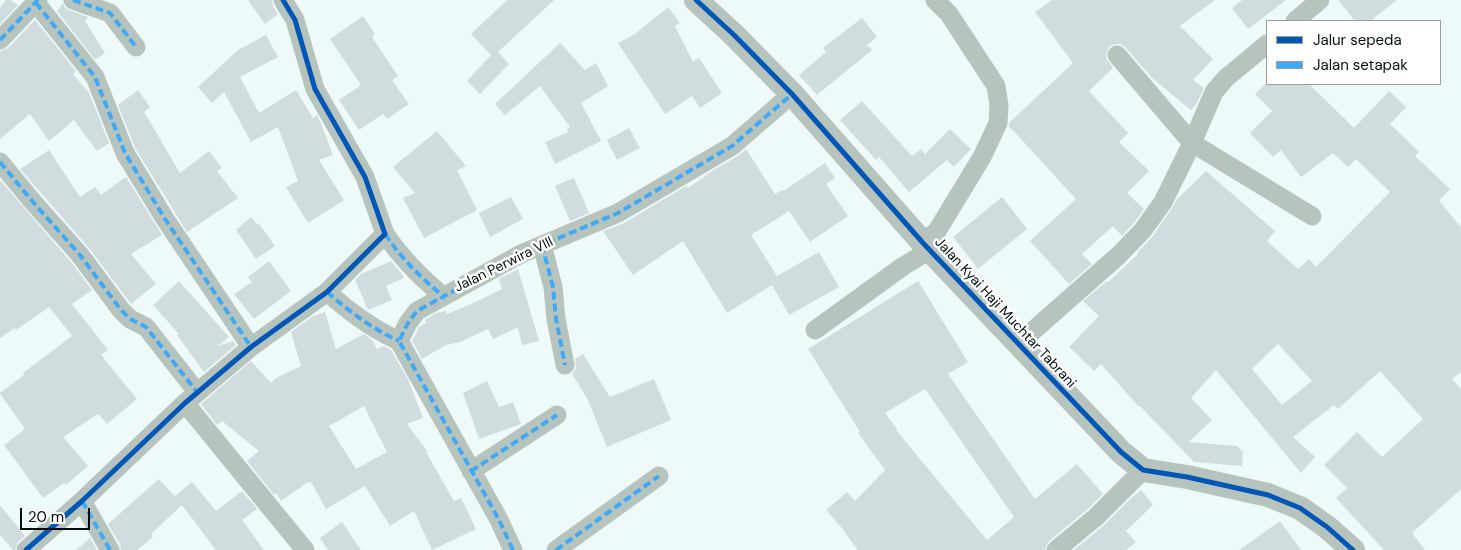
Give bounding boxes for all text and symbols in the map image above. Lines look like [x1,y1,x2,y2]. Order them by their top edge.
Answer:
legend [1266,20,1441,85]
text: Jalur sepeda [1313,30,1402,50]
text: Jalan setapak [1313,55,1408,75]
street label: Jalan Perwira VIII [452,234,556,296]
street label: Jalan Kyai Haji Muchtar Tabrani [931,234,1079,392]
scale bar [22,498,92,530]
text: 20 m [28,507,64,527]

